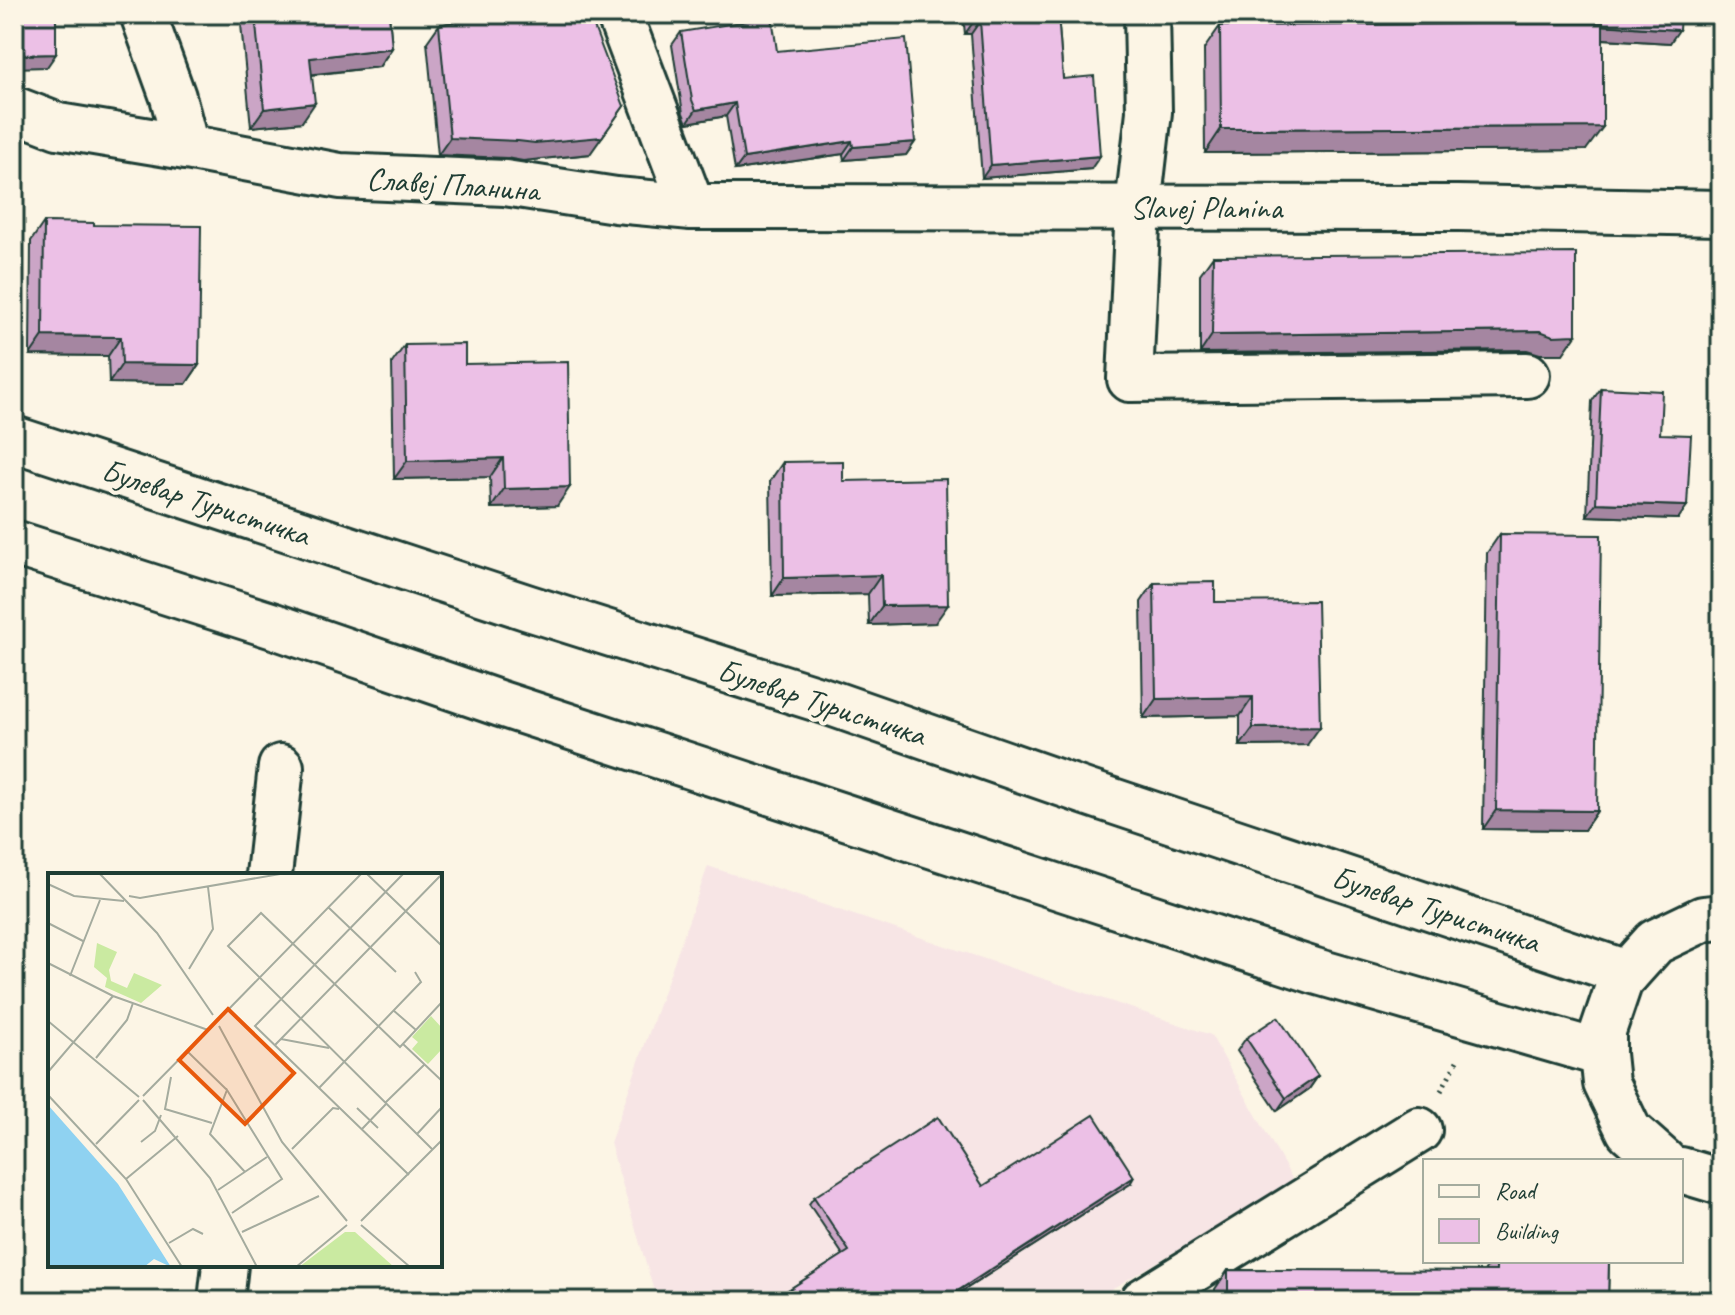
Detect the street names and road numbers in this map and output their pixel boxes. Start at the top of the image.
street label: Славеј Планина [365,158,543,211]
street label: Slavej Planina [1130,187,1284,228]
street label: Булевар Туристичка [97,450,317,556]
street label: Булевар Туристичка [713,650,933,756]
street label: Булевар Туристичка [1327,857,1547,963]

